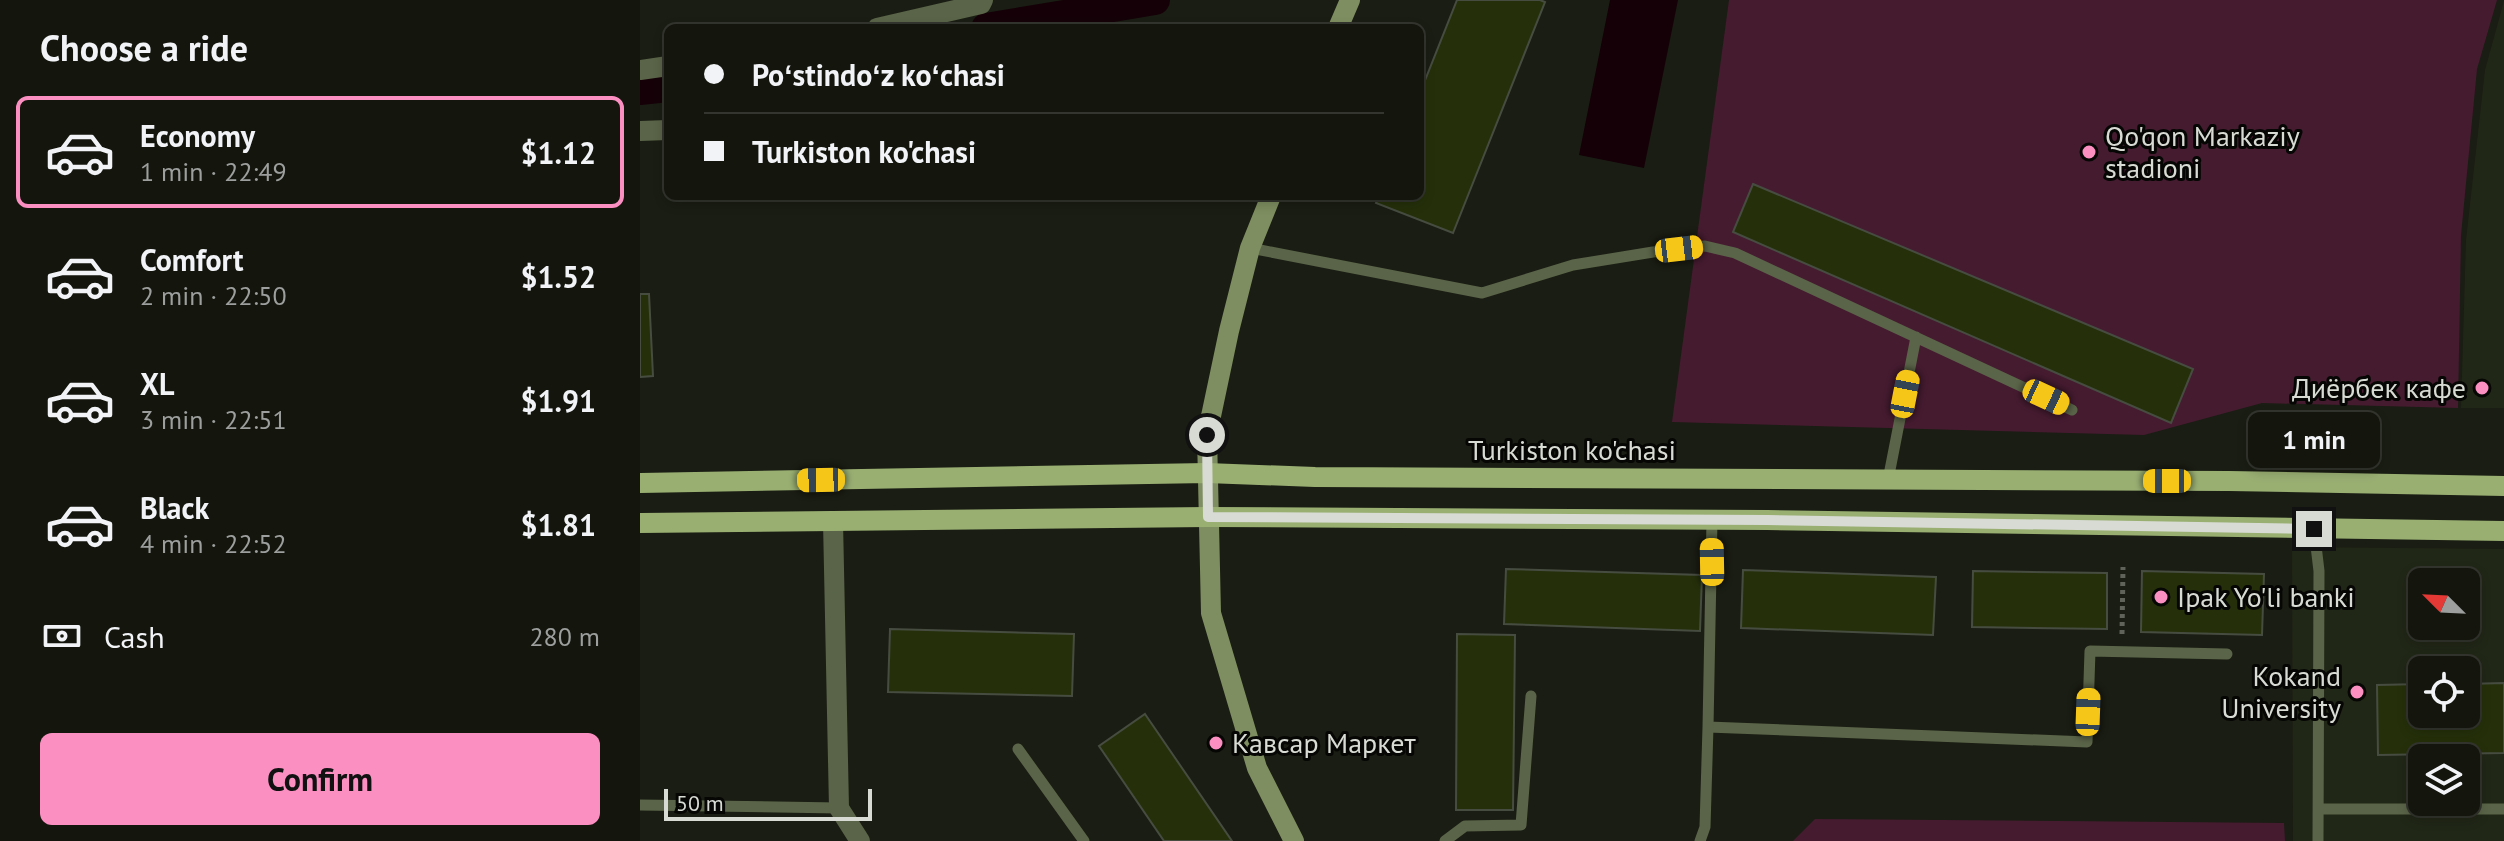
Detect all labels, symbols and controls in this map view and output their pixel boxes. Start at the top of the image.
text: Choose a ride [40,24,248,71]
text: Poʻstindoʻz koʻchasi [752,55,1005,94]
icon: car [44,116,116,188]
text: Economy [140,116,255,155]
place label: Qo'qon Markaziy stadioni [2105,117,2300,186]
text: Turkiston ko'chasi [752,132,976,171]
text: $1.12 [521,133,596,172]
marker: Qo'qon Markaziy stadioni [2080,143,2098,161]
text: 1 min · 22:49 [140,155,287,188]
car [1654,234,1704,264]
icon: car [44,240,116,312]
text: Comfort [140,240,243,279]
text: $1.52 [521,257,596,296]
text: 2 min · 22:50 [140,279,287,312]
icon: car [44,364,116,436]
text: XL [140,364,174,403]
car [1889,368,1921,420]
place label: Диёрбек кафе [2292,369,2466,406]
car [2019,376,2073,418]
marker: Диёрбек кафе [2473,379,2491,397]
text: $1.91 [521,381,596,420]
text: 3 min · 22:51 [140,403,287,436]
callout: 1 min [2248,413,2380,469]
route start [1189,417,1225,453]
text: 1 min [2282,423,2346,456]
street label: Turkiston ko'chasi [1468,431,1676,468]
car [797,468,845,492]
car [2143,469,2191,493]
icon: car [44,488,116,560]
text: Black [140,488,209,527]
text: $1.81 [521,505,596,544]
route end [2296,511,2332,547]
text: 4 min · 22:52 [140,527,287,560]
car [1700,538,1724,586]
north arrow [2408,568,2480,640]
map controls [2408,568,2480,816]
place label: Ipak Yo'li banki [2177,578,2355,615]
marker: Ipak Yo'li banki [2152,588,2170,606]
icon: cash [40,614,84,658]
text: Cash [104,617,165,656]
text: 280 m [529,620,600,653]
button: locate [2408,656,2480,728]
place label: Kokand University [2221,657,2341,726]
marker: Kokand University [2348,683,2366,701]
car [2075,688,2101,736]
place label: Кавсар Маркет [1232,724,1417,761]
button: Confirm [40,733,600,825]
marker: Кавсар Маркет [1207,734,1225,752]
button: layers [2408,744,2480,816]
scale bar [664,785,872,821]
text: 50 m [676,789,724,817]

